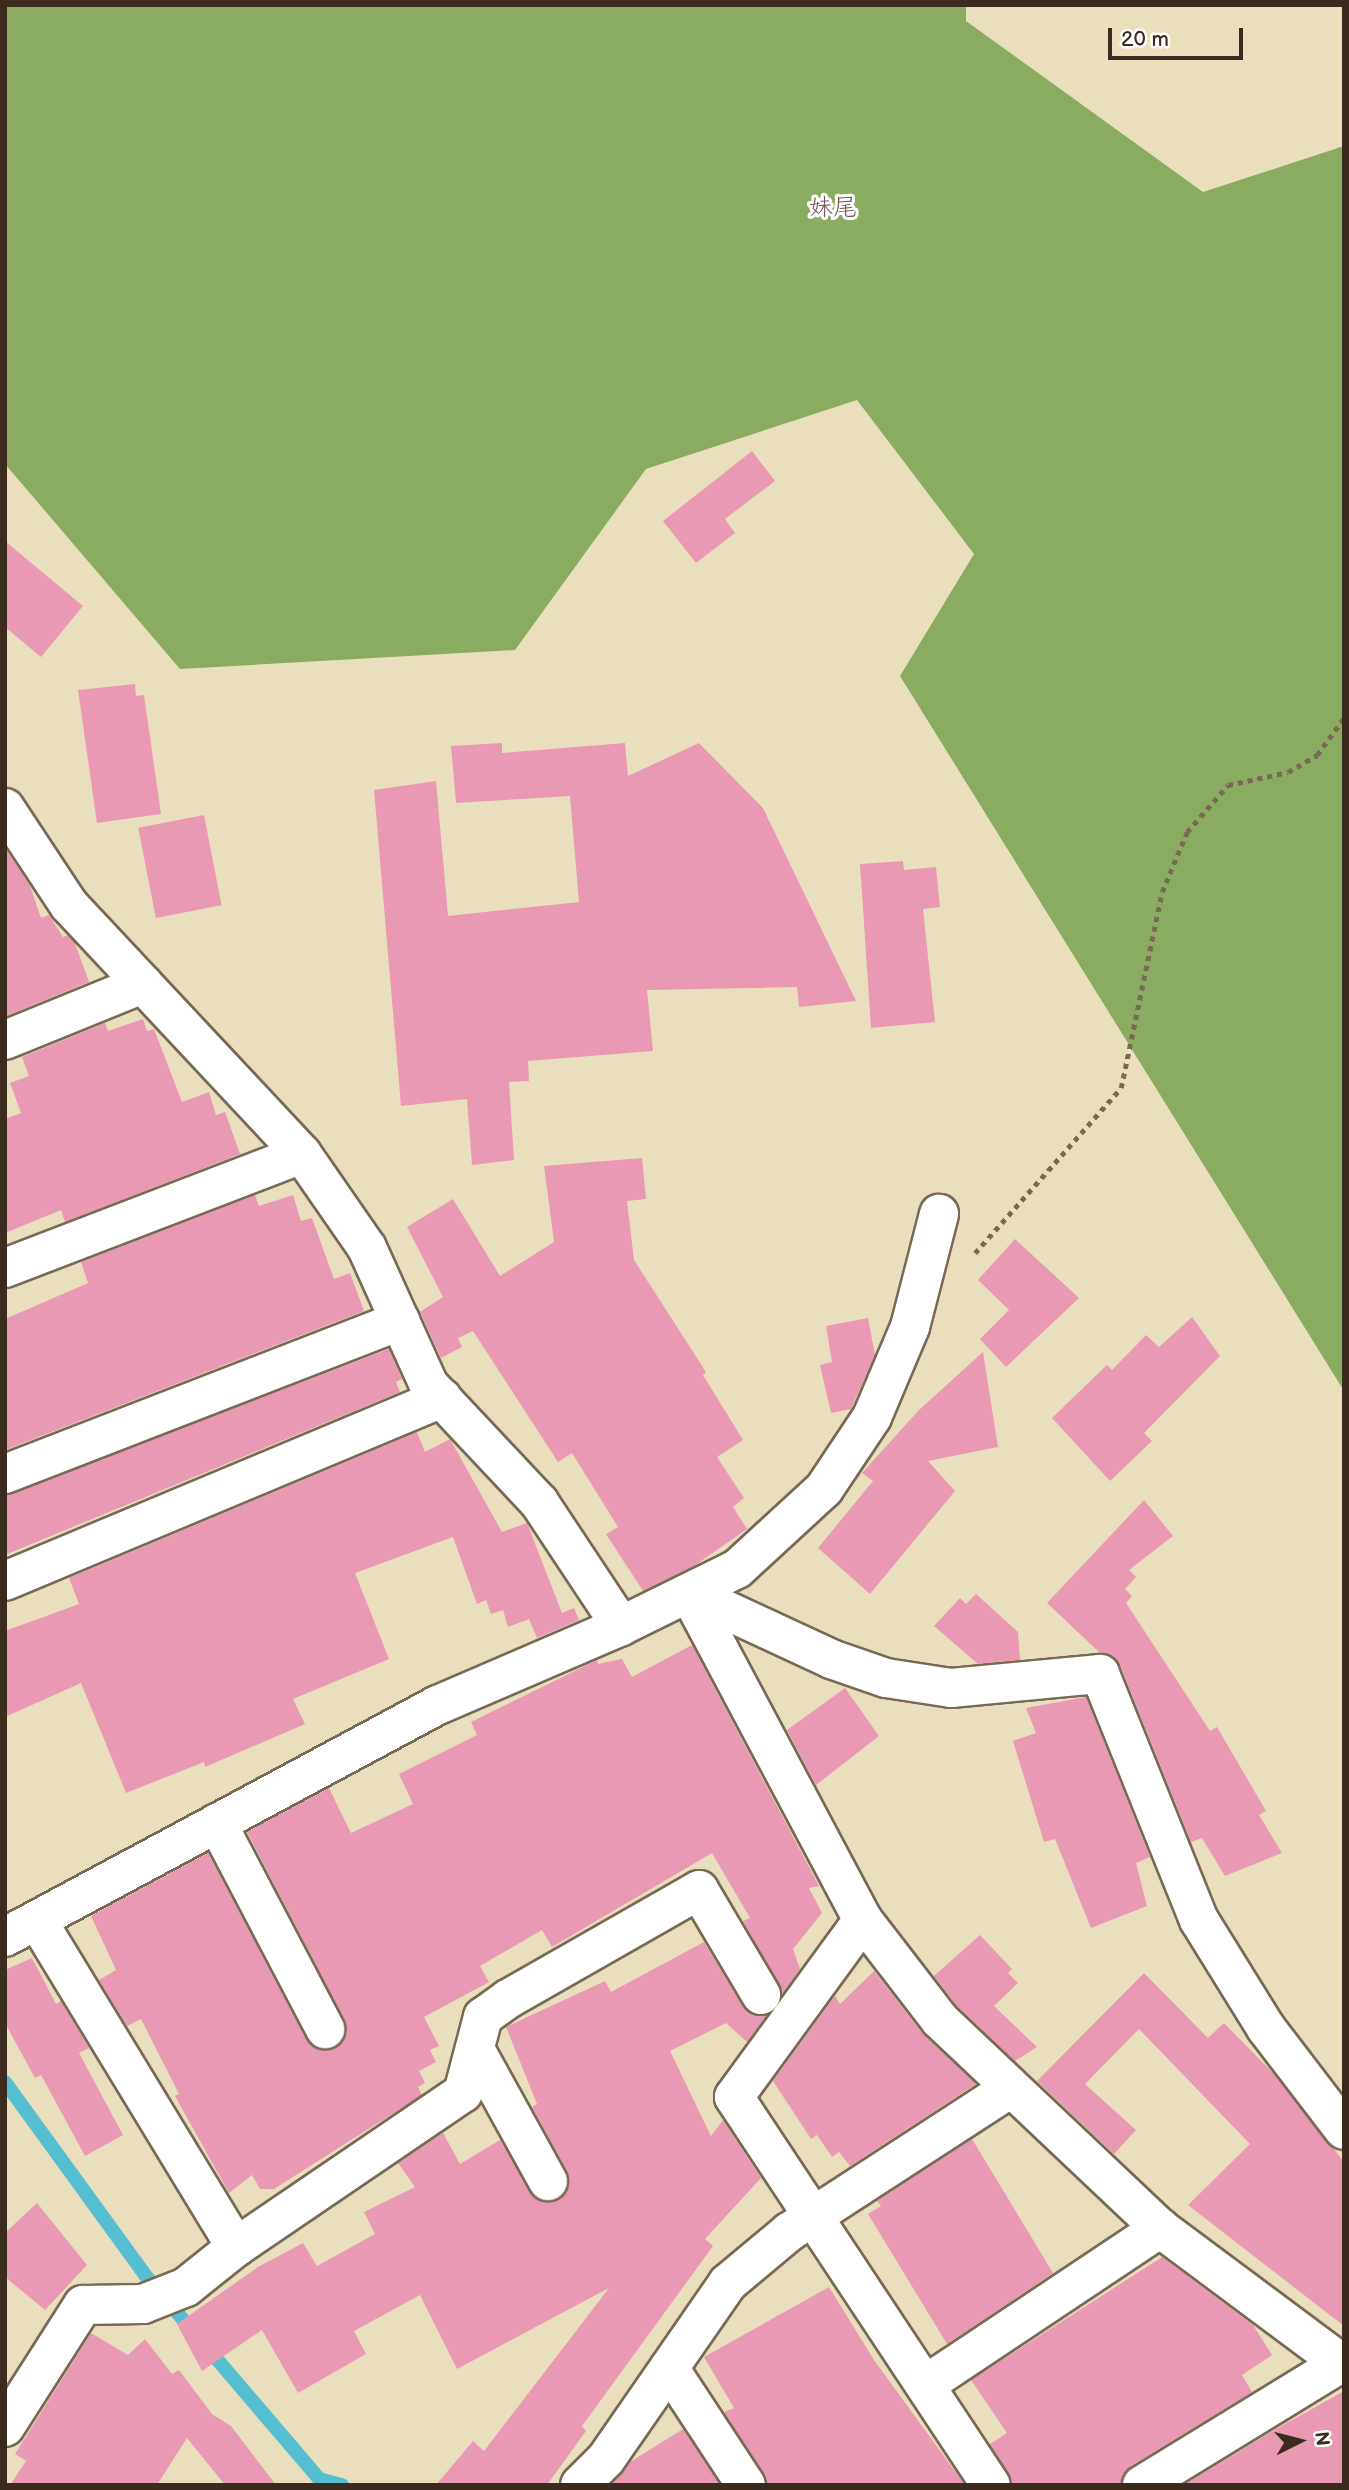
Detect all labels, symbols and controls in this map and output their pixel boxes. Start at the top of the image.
scale bar [1111,14,1246,58]
text: 20 m [1121,27,1169,52]
district label: 妹尾 [809,194,857,222]
north arrow [1265,2406,1335,2476]
text: N [1309,2430,1334,2447]

